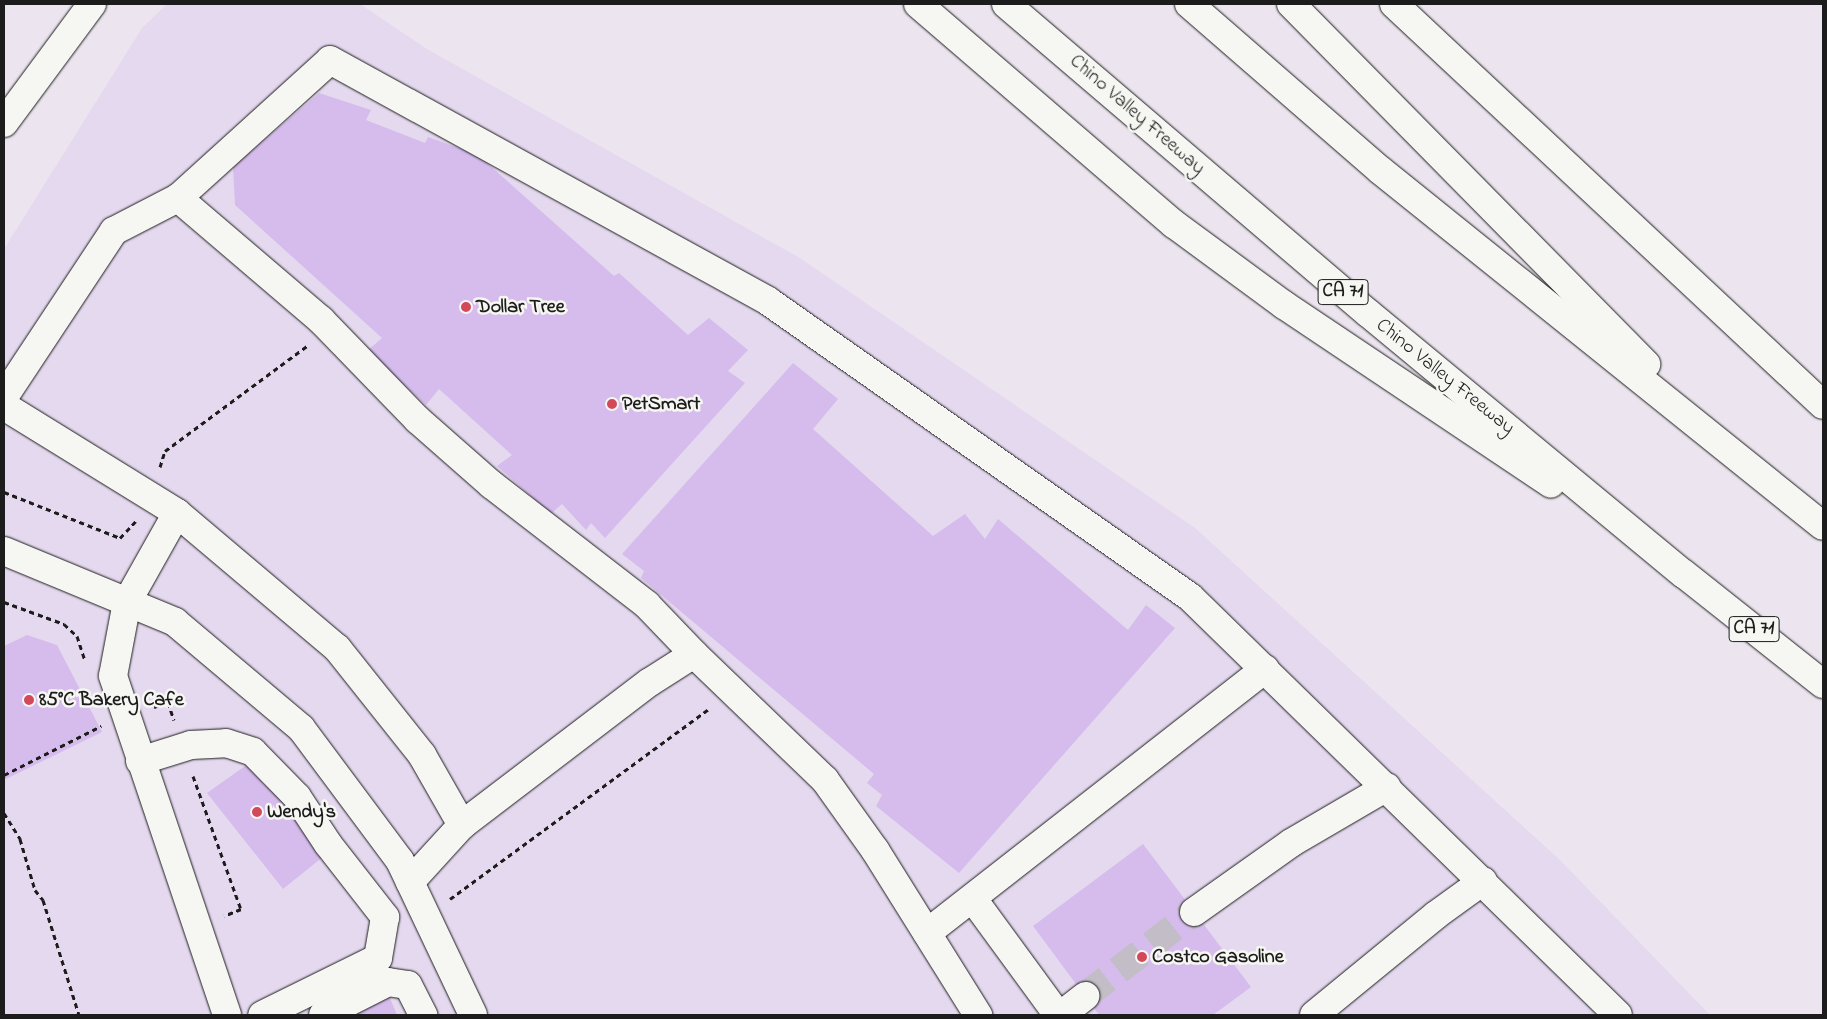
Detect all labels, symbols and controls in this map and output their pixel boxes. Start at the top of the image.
street label: Chino Valley Freeway [1064,50,1210,180]
road number: CA 71 [1317,276,1369,308]
place label: Dollar Tree [476,295,565,319]
marker: Dollar Tree [460,301,472,313]
street label: Chino Valley Freeway [1371,314,1519,440]
place label: PetSmart [622,392,700,416]
marker: PetSmart [606,398,618,410]
road number: CA 71 [1728,612,1780,646]
place label: 85°C Bakery Cafe [39,688,184,712]
marker: 85°C Bakery Cafe [23,694,35,706]
place label: Wendy's [267,800,336,824]
marker: Wendy's [251,806,263,818]
place label: Costco Gasoline [1152,945,1284,969]
marker: Costco Gasoline [1136,951,1148,963]

